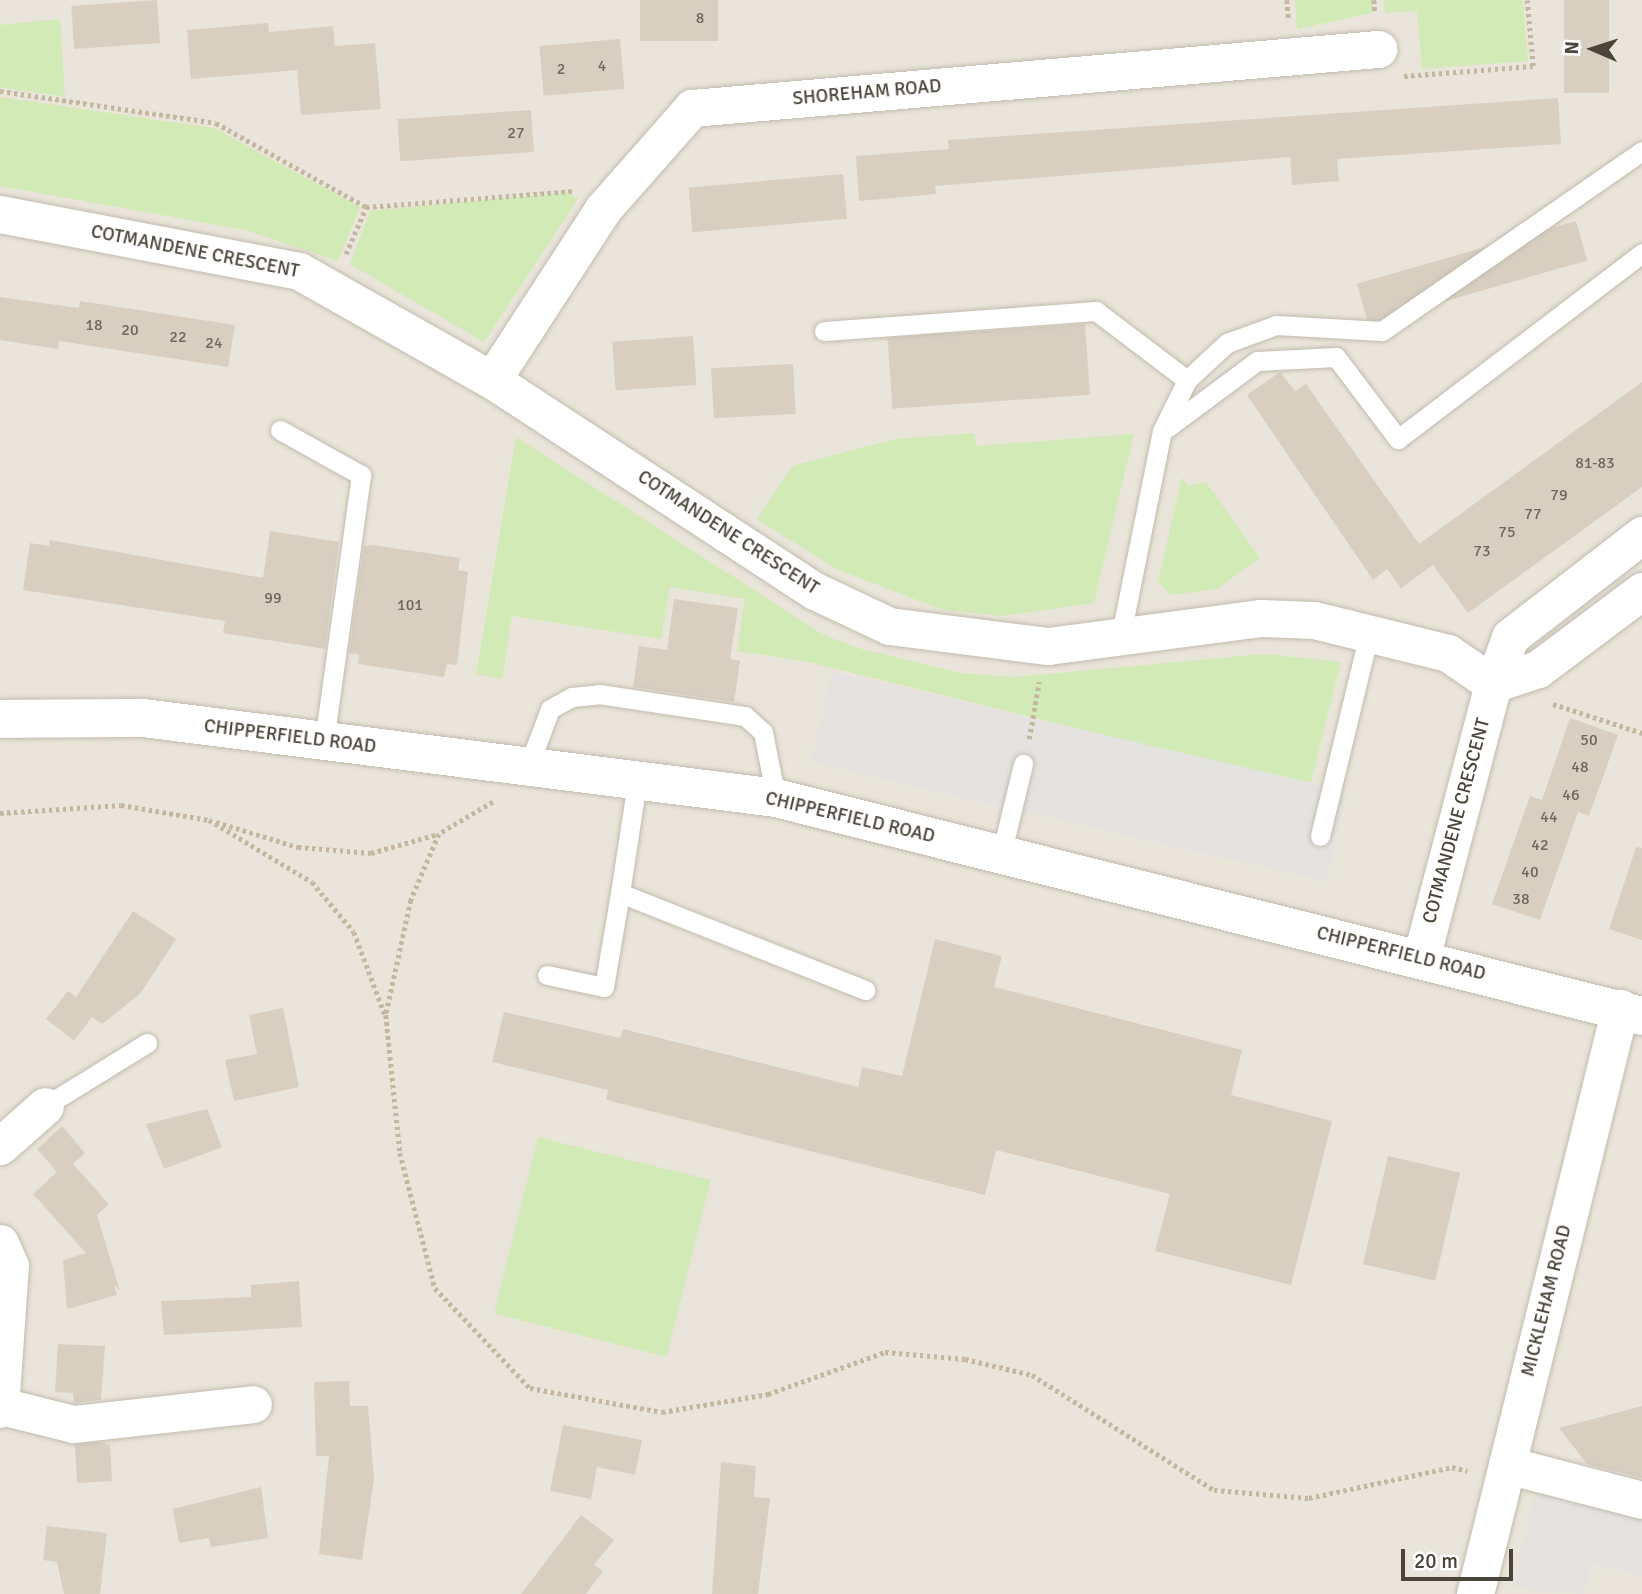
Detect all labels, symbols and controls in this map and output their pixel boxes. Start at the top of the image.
house number: 8 [696,8,704,28]
north arrow [1558,14,1628,84]
text: N [1560,41,1584,55]
house number: 4 [598,56,606,76]
house number: 2 [557,59,565,79]
street label: SHOREHAM ROAD [792,75,942,111]
house number: 27 [507,123,525,143]
street label: COTMANDENE CRESCENT [89,221,301,283]
house number: 18 [85,315,103,335]
house number: 20 [121,320,139,340]
house number: 22 [169,327,187,347]
house number: 24 [205,333,223,353]
house number: 81-83 [1575,453,1615,473]
street label: COTMANDENE CRESCENT [633,466,823,600]
house number: 79 [1550,485,1568,505]
house number: 77 [1524,504,1542,524]
house number: 75 [1498,522,1516,542]
house number: 73 [1473,541,1491,561]
house number: 99 [264,588,282,608]
house number: 101 [397,595,423,615]
street label: CHIPPERFIELD ROAD [203,715,377,759]
street label: COTMANDENE CRESCENT [1419,716,1495,926]
house number: 50 [1580,730,1598,750]
house number: 48 [1571,757,1589,777]
house number: 46 [1562,785,1580,805]
street label: CHIPPERFIELD ROAD [763,787,937,849]
house number: 44 [1540,807,1558,827]
house number: 42 [1531,835,1549,855]
house number: 40 [1521,862,1539,882]
house number: 38 [1512,889,1530,909]
street label: CHIPPERFIELD ROAD [1314,922,1488,986]
street label: MICKLEHAM ROAD [1517,1223,1577,1379]
scale bar [1404,1534,1516,1578]
text: 20 m [1414,1548,1458,1574]

